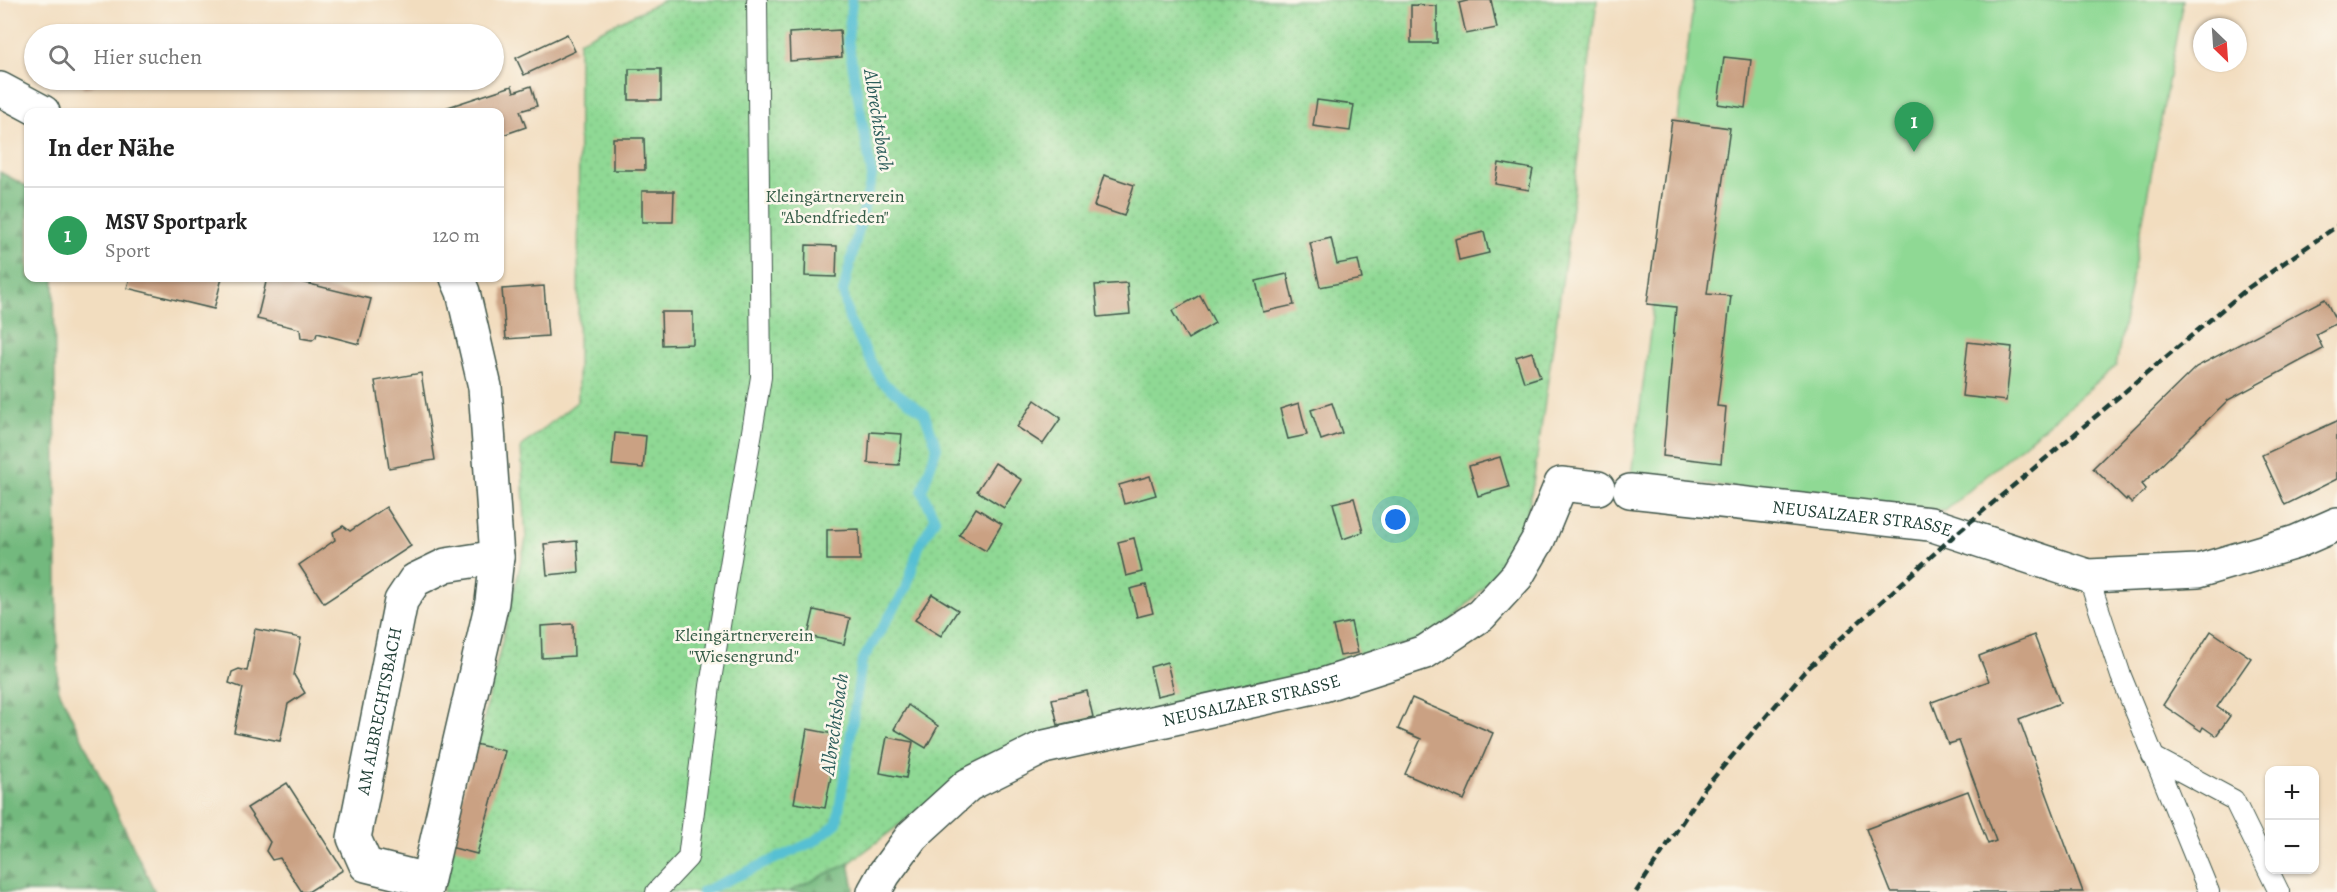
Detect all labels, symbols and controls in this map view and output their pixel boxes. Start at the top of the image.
north arrow [2193,18,2247,72]
search box [24,24,504,90]
icon: search [45,41,78,74]
text: Hier suchen [93,42,202,72]
water label: Albrechtsbach [857,66,900,173]
pin: 1 [1894,102,1934,152]
text: In der Nähe [48,130,175,165]
park label: Kleingärtnerverein "Abendfrieden" [765,184,905,229]
text: MSV Sportpark [105,207,247,237]
text: 1 [64,222,71,249]
text: 120 m [432,222,480,249]
text: Sport [105,237,150,264]
street label: NEUSALZAER STRASSE [1771,495,1956,543]
your location [1381,505,1410,534]
park label: Kleingärtnerverein "Wiesengrund" [674,623,814,668]
street label: AM ALBRECHTSBACH [351,625,408,798]
street label: NEUSALZAER STRASSE [1160,668,1343,732]
water label: Albrechtsbach [814,671,855,778]
map controls [2265,766,2319,874]
button: + [2265,766,2319,820]
button: − [2265,820,2319,874]

